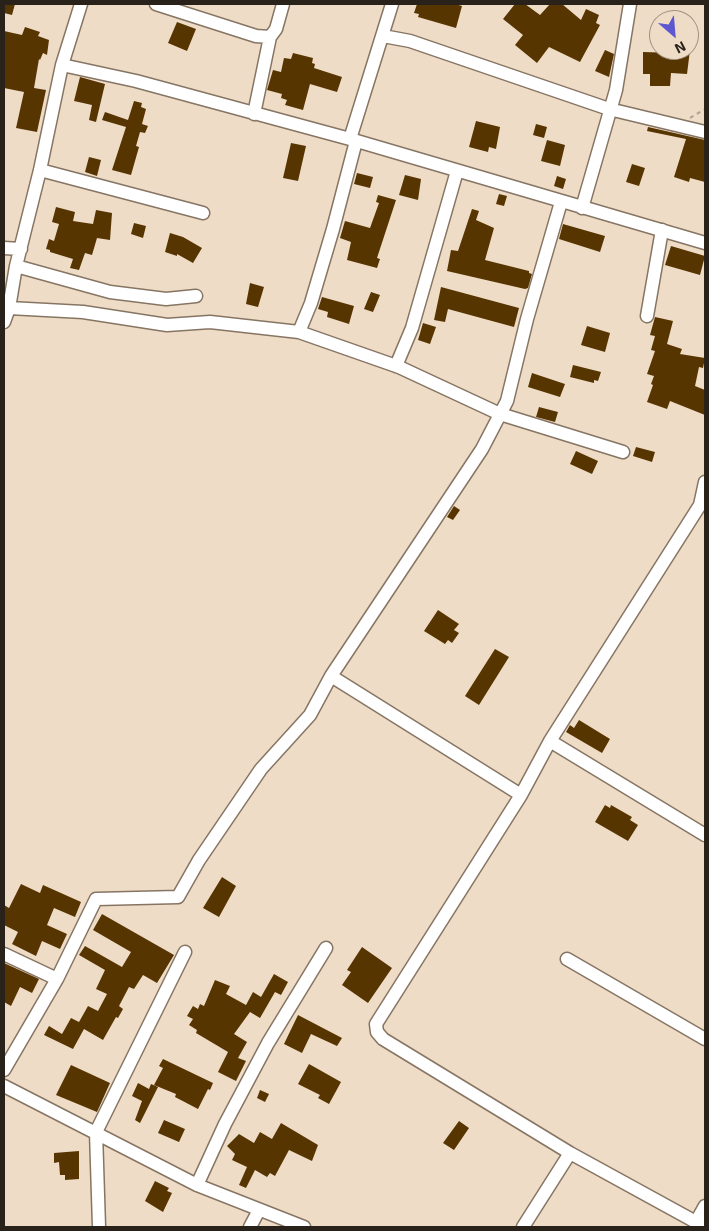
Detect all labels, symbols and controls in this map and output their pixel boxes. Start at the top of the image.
north arrow [649,10,699,60]
text: N [672,38,689,58]

